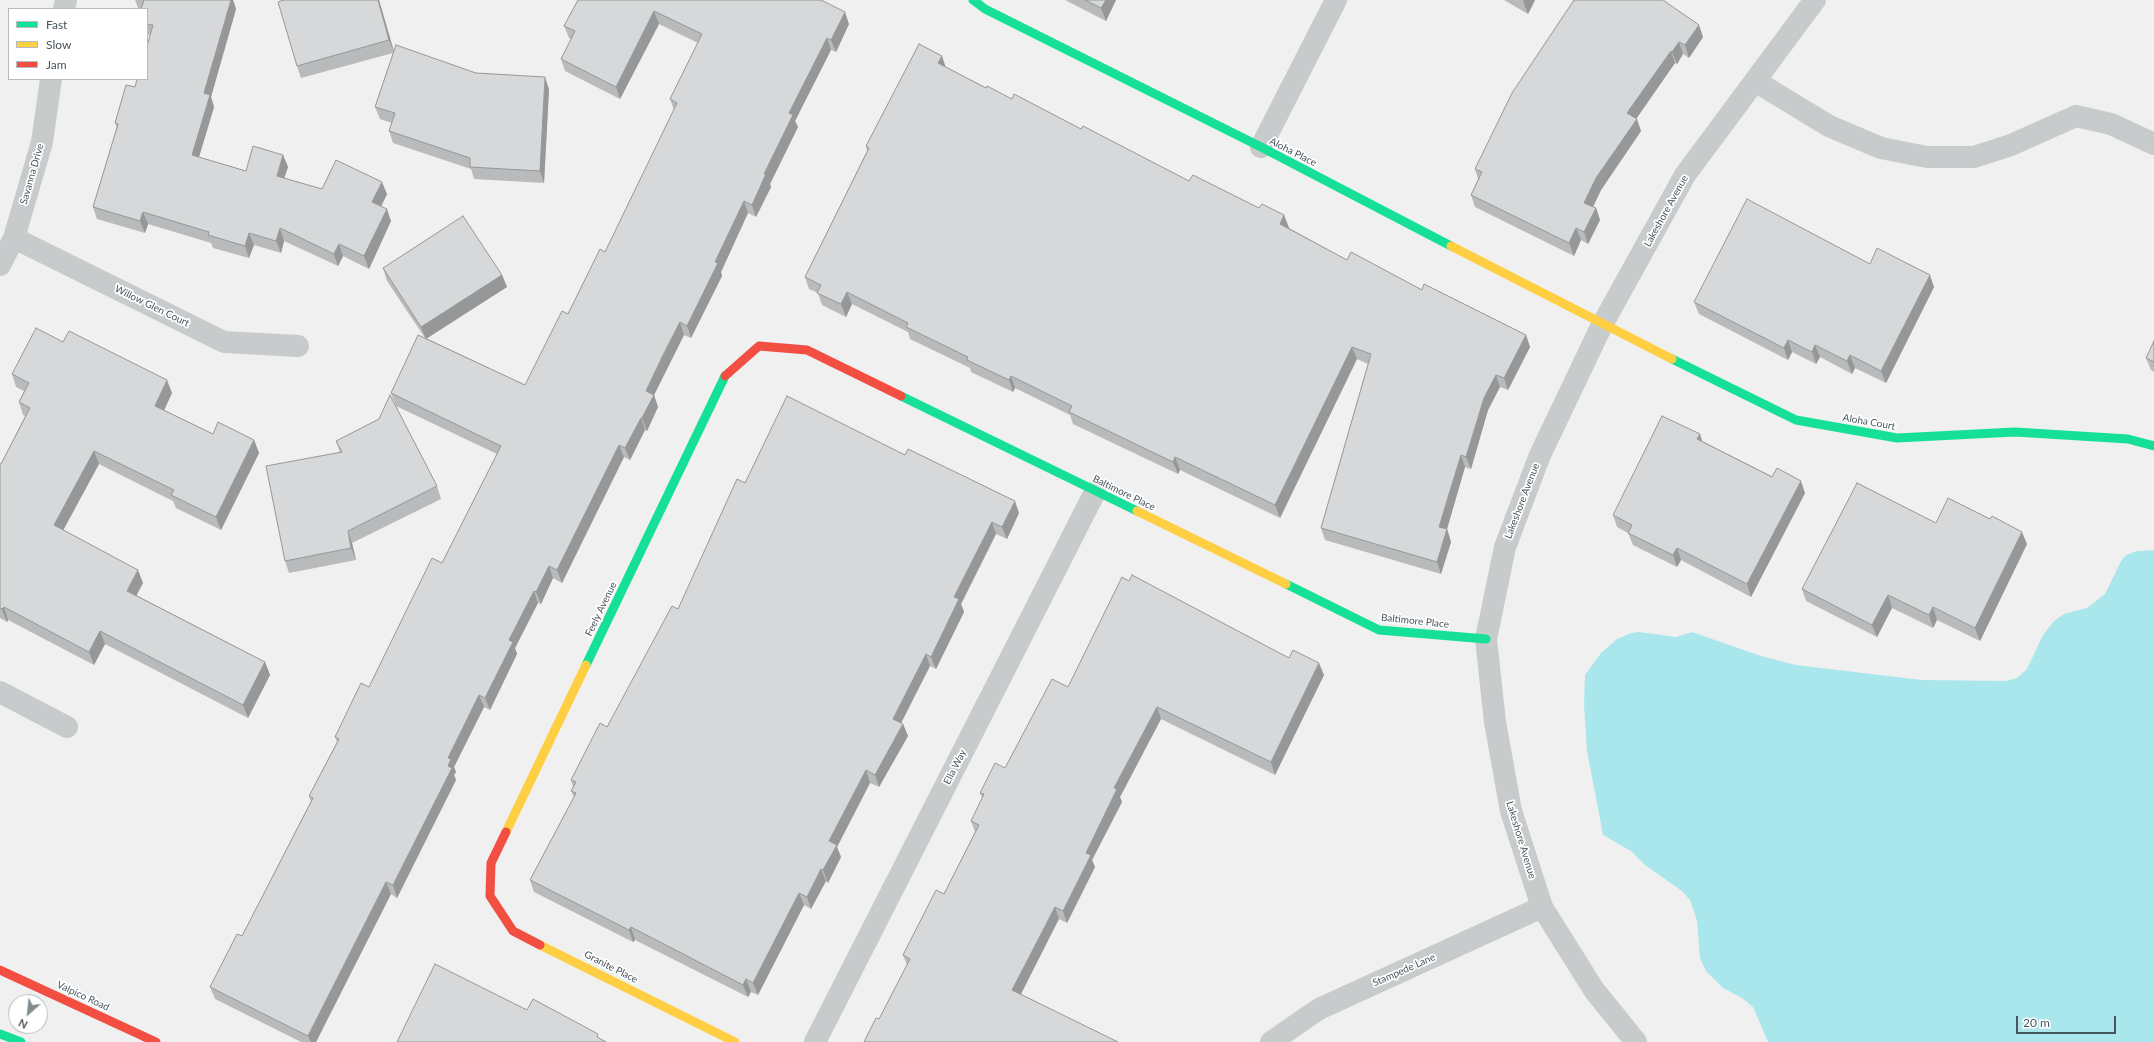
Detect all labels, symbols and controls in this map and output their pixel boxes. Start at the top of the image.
legend [8,8,148,80]
text: Fast [46,17,67,32]
text: Slow [46,37,71,52]
text: Jam [46,57,67,72]
street label: Aloha Place [1267,135,1319,169]
street label: Savanna Drive [18,142,46,206]
street label: Lakeshore Avenue [1641,173,1691,249]
street label: Willow Glen Court [113,283,191,329]
street label: Aloha Court [1842,411,1896,433]
street label: Lakeshore Avenue [1502,461,1542,541]
street label: Baltimore Place [1091,473,1157,513]
street label: Feely Avenue [583,580,619,638]
street label: Baltimore Place [1380,611,1450,631]
street label: Ella Way [941,747,969,787]
street label: Lakeshore Avenue [1504,800,1538,880]
street label: Granite Place [582,948,640,986]
street label: Stampede Lane [1371,951,1437,989]
street label: Valpico Road [55,979,111,1013]
north arrow [8,994,48,1034]
scale bar [2018,1008,2118,1034]
text: 20 m [2023,1015,2050,1030]
text: N [16,1017,30,1032]

